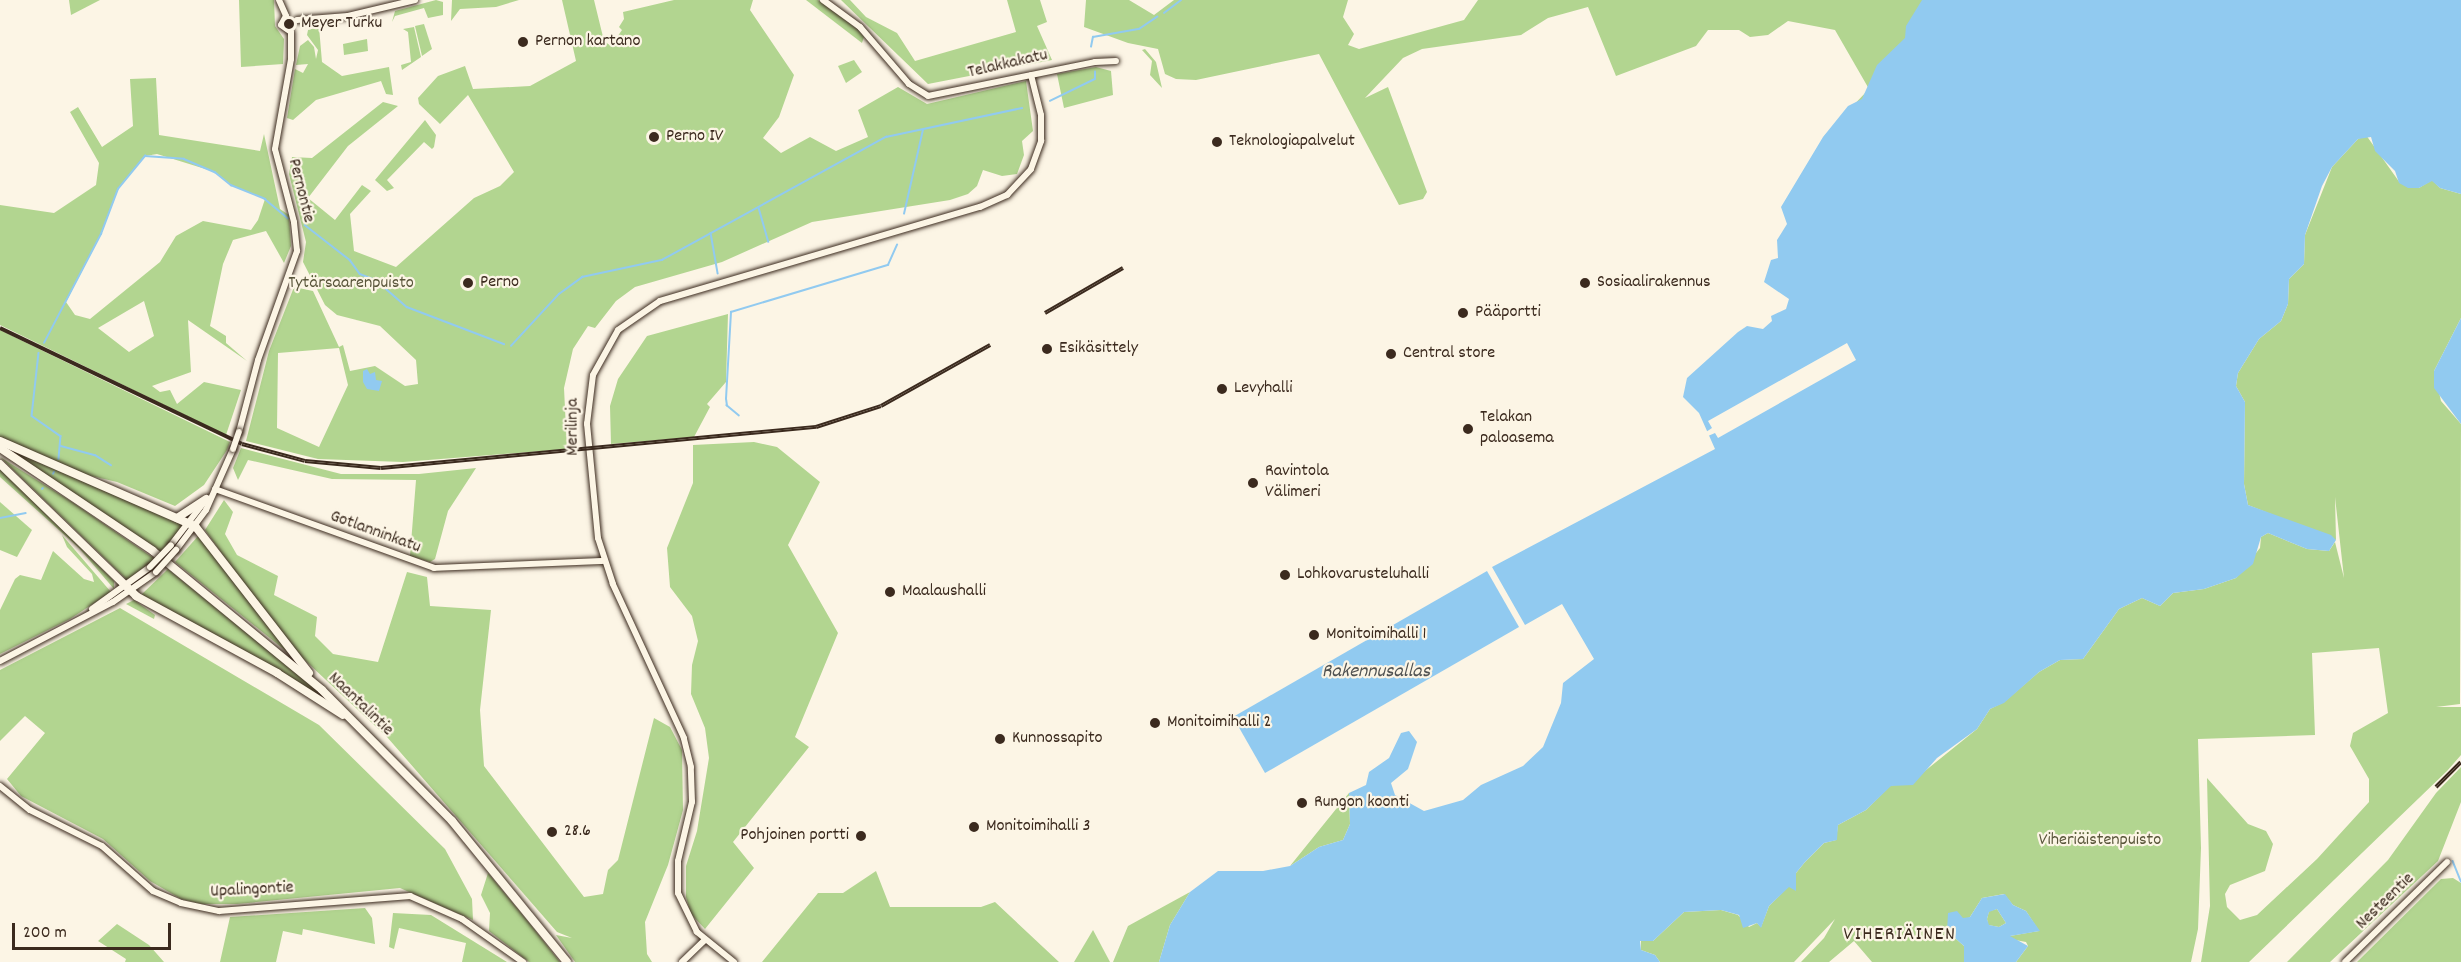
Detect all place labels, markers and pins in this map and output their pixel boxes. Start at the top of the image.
place label: Meyer Turku [301,13,382,35]
marker: Meyer Turku [282,17,296,31]
place label: Pernon kartano [535,31,640,53]
marker: Pernon kartano [516,35,530,49]
place label: Perno IV [666,126,723,148]
marker: Perno IV [647,130,661,144]
place label: Teknologiapalvelut [1229,131,1355,153]
marker: Teknologiapalvelut [1210,135,1224,149]
place label: Perno [480,272,519,294]
place label: Sosiaalirakennus [1597,272,1711,294]
marker: Perno [461,276,475,290]
marker: Sosiaalirakennus [1578,276,1592,290]
place label: Pääportti [1475,302,1541,324]
marker: Pääportti [1456,306,1470,320]
place label: Esikäsittely [1059,338,1138,360]
marker: Esikäsittely [1040,342,1054,356]
place label: Central store [1403,343,1495,365]
marker: Central store [1384,347,1398,361]
place label: Levyhalli [1234,378,1293,400]
marker: Levyhalli [1215,382,1229,396]
place label: Telakan paloasema [1480,408,1554,450]
marker: Telakan paloasema [1461,422,1475,436]
place label: Ravintola Välimeri [1265,462,1329,504]
marker: Ravintola Välimeri [1246,476,1260,490]
place label: Lohkovarusteluhalli [1297,564,1429,586]
marker: Lohkovarusteluhalli [1278,568,1292,582]
place label: Maalaushalli [902,581,986,603]
marker: Maalaushalli [883,585,897,599]
place label: Monitoimihalli 1 [1326,624,1426,646]
marker: Monitoimihalli 1 [1307,628,1321,642]
place label: Monitoimihalli 2 [1167,712,1271,734]
marker: Monitoimihalli 2 [1148,716,1162,730]
place label: Kunnossapito [1012,728,1103,750]
marker: Kunnossapito [993,732,1007,746]
place label: Rungon koonti [1314,792,1409,814]
marker: Rungon koonti [1295,796,1309,810]
place label: Monitoimihalli 3 [986,816,1090,838]
marker: Monitoimihalli 3 [967,820,981,834]
place label: 28.6 [564,821,591,843]
marker: 28.6 [545,825,559,839]
place label: Pohjoinen portti [740,825,849,847]
marker: Pohjoinen portti [854,829,868,843]

